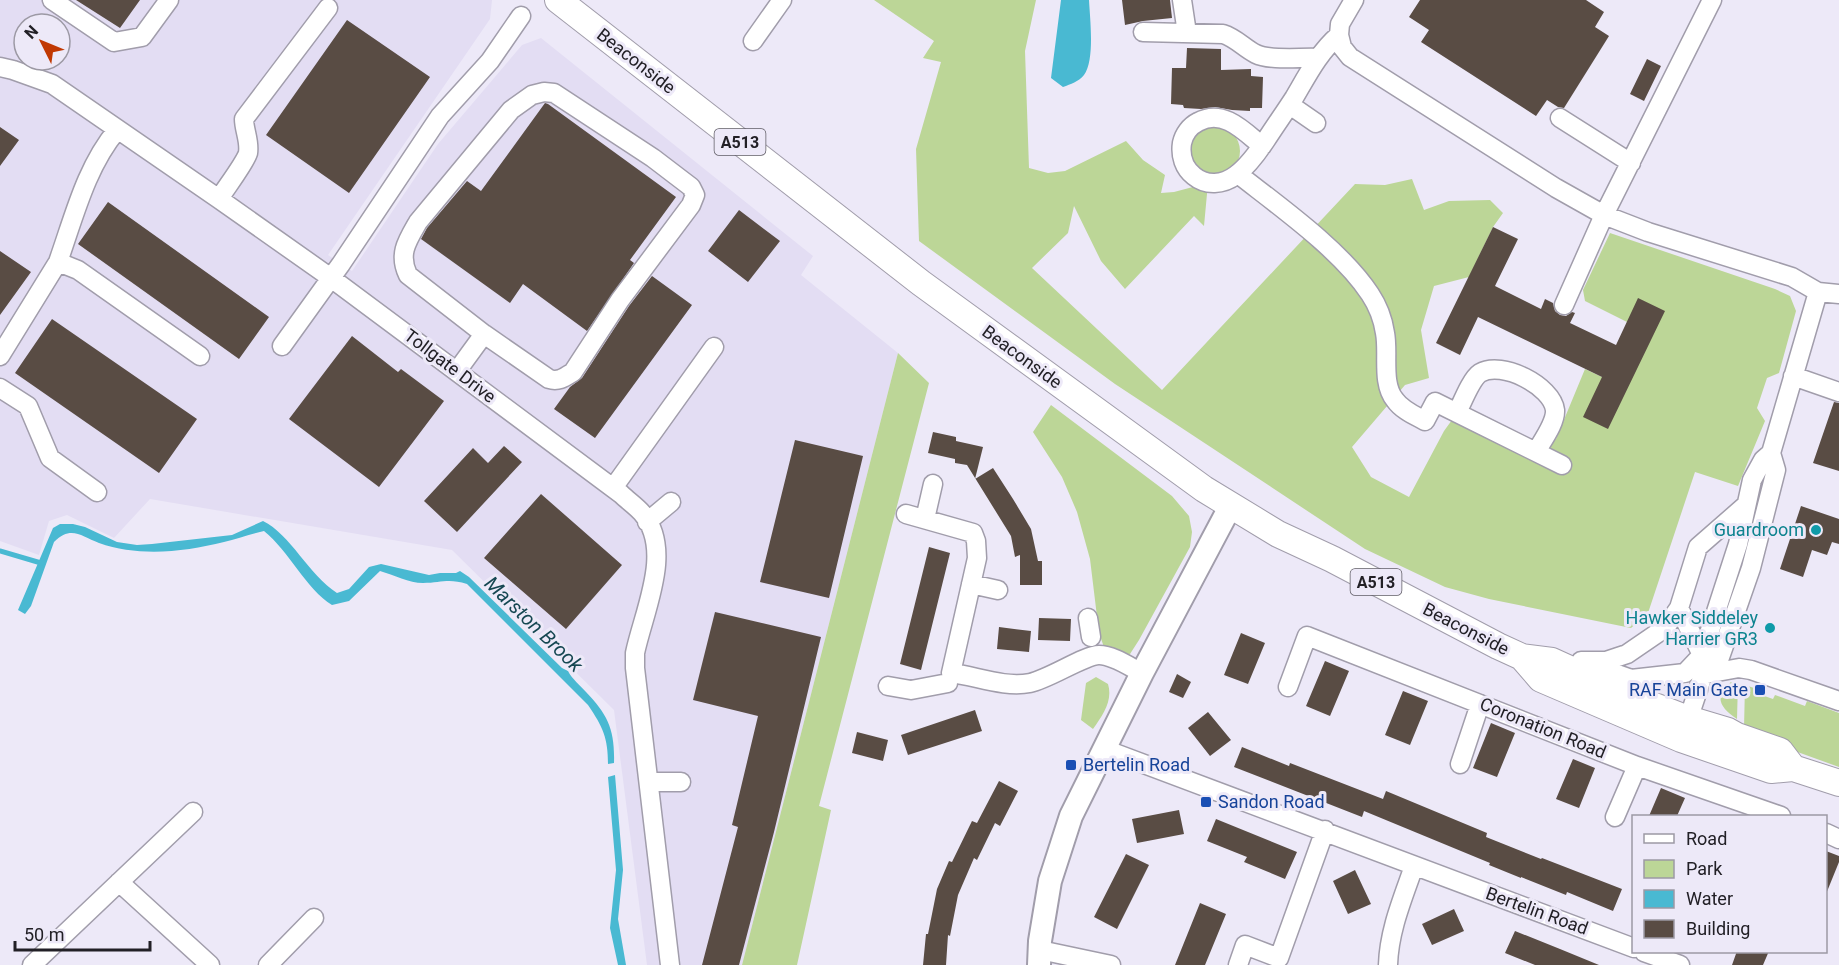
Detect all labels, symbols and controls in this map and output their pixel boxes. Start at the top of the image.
north arrow [12,12,72,72]
text: N [21,22,42,43]
street label: Beaconside [593,24,680,98]
road number: A513 [714,129,766,155]
street label: Beaconside [978,321,1066,393]
street label: Tollgate Drive [400,324,500,407]
place label: Guardroom [1714,519,1804,540]
marker: Guardroom [1809,523,1823,537]
road number: A513 [1350,569,1402,595]
water label: Marston Brook [480,571,589,678]
street label: Beaconside [1420,598,1513,659]
place label: Hawker Siddeley Harrier GR3 [1626,607,1758,649]
marker: Hawker Siddeley Harrier GR3 [1763,621,1777,635]
place label: RAF Main Gate [1629,679,1748,700]
marker: RAF Main Gate [1753,683,1767,697]
street label: Coronation Road [1477,693,1609,762]
place label: Bertelin Road [1083,754,1190,775]
marker: Bertelin Road [1064,758,1078,772]
place label: Sandon Road [1218,791,1325,812]
marker: Sandon Road [1199,795,1213,809]
legend [1632,815,1827,953]
text: Road [1686,828,1727,849]
text: Park [1686,858,1723,879]
street label: Bertelin Road [1483,882,1591,939]
text: Water [1686,888,1733,909]
scale bar [15,914,150,952]
text: Building [1686,918,1750,939]
text: 50 m [24,924,64,945]

